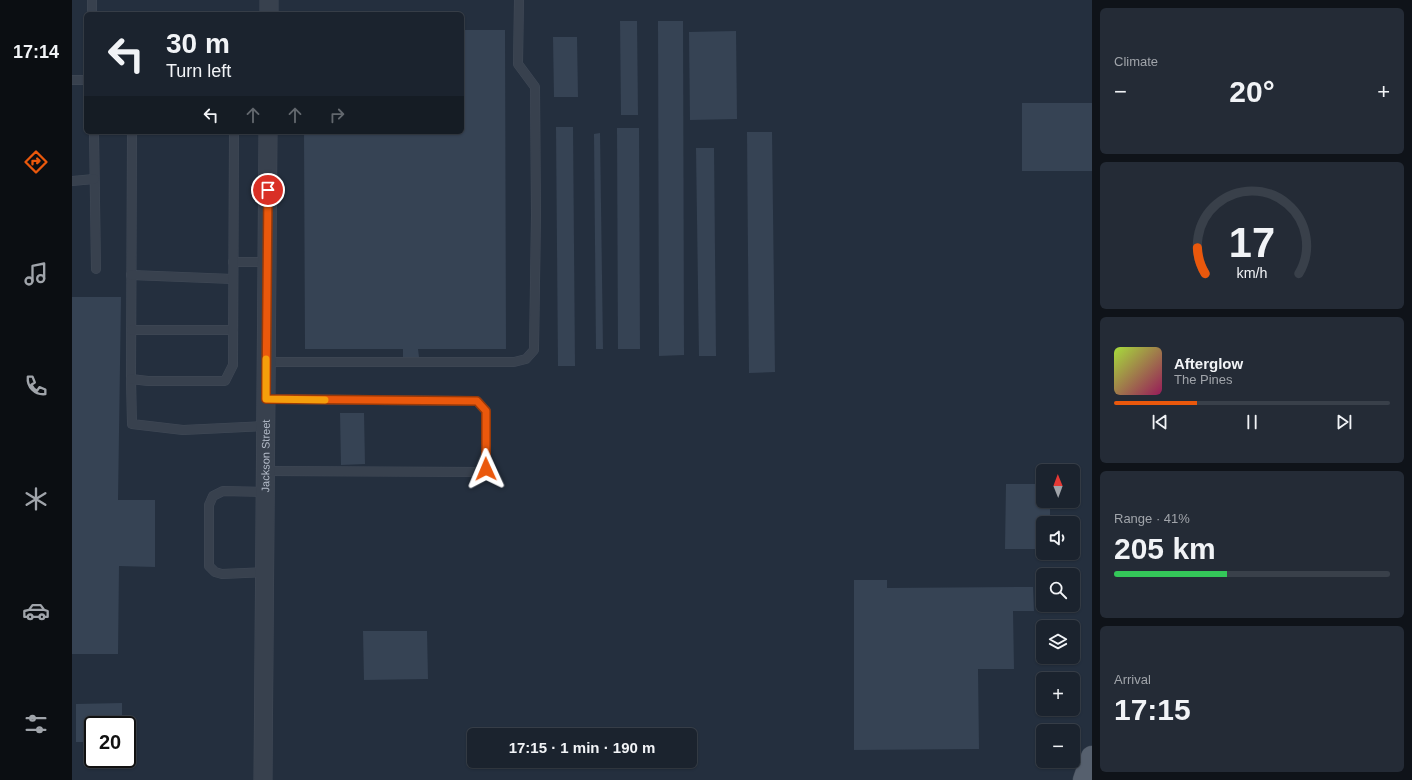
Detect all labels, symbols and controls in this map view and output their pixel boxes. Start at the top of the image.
icon: left [100,28,152,80]
text: 30 m [166,28,230,59]
text: 17:14 [13,42,59,62]
text: Climate [1114,54,1158,69]
text: Turn left [166,61,231,81]
text: 20° [1229,75,1275,108]
text: − [1114,79,1127,104]
text: + [1377,79,1390,104]
icon: left [200,104,222,126]
icon: ahead [242,104,264,126]
icon: ahead [284,104,306,126]
icon: right [326,104,348,126]
icon: directions [22,148,50,176]
pin [251,173,285,207]
icon: arrive [257,179,279,201]
text: 17 [1229,218,1275,265]
icon: music [22,260,50,288]
text: km/h [1237,264,1268,280]
text: Afterglow [1174,355,1243,372]
icon: phone [22,372,50,400]
text: The Pines [1174,372,1233,387]
icon: previous [1149,411,1171,433]
icon: pause [1241,411,1263,433]
icon: next [1333,411,1355,433]
street label: Jackson Street [259,420,272,492]
position arrow [465,448,507,490]
north arrow [1036,464,1080,508]
map controls [1036,464,1080,768]
icon: climate [22,485,50,513]
text: Range · 41% [1114,511,1190,526]
button: sound [1036,516,1080,560]
text: 205 km [1114,532,1216,565]
button: search [1036,568,1080,612]
icon: car [22,597,50,625]
button: layers [1036,620,1080,664]
button: + [1036,672,1080,716]
text: Arrival [1114,672,1151,687]
text: 17:15 [1114,693,1191,726]
icon: filters [22,710,50,738]
speed limit sign: 20 [84,716,136,768]
button: − [1036,724,1080,768]
text: 17:15 · 1 min · 190 m [509,739,655,756]

